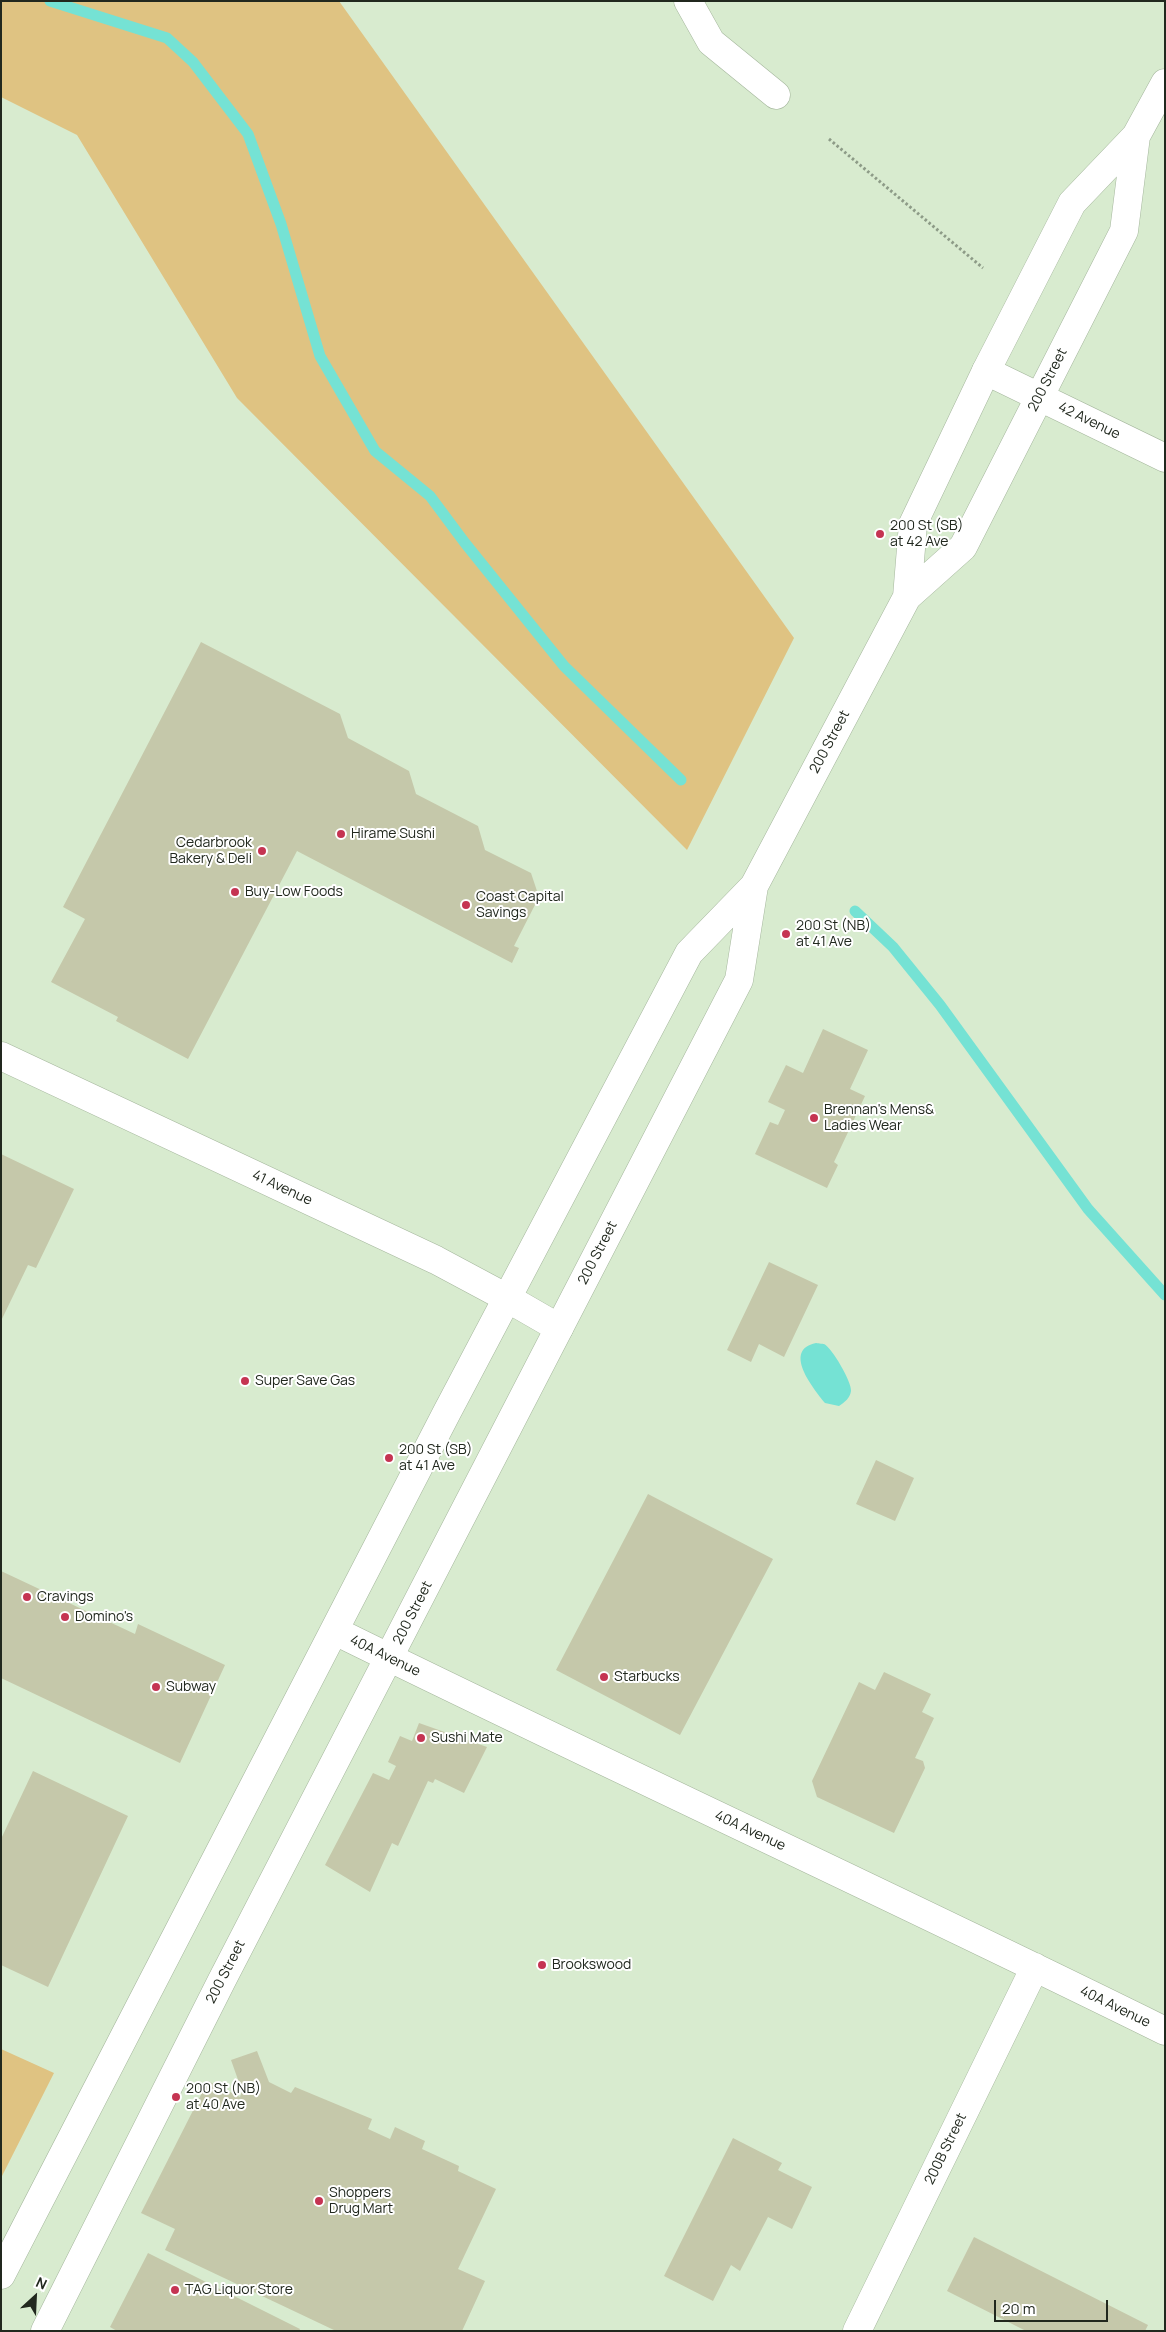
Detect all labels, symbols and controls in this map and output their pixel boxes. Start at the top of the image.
street label: 200 Street [1025,345,1071,415]
street label: 42 Avenue [1055,399,1123,443]
place label: 200 St (SB) at 42 Ave [890,518,963,550]
marker: 200 St (SB) at 42 Ave [874,528,886,540]
street label: 200 Street [806,708,854,776]
place label: Hirame Sushi [351,826,435,842]
marker: Hirame Sushi [335,828,347,840]
place label: Cedarbrook Bakery & Deli [169,835,252,868]
marker: Cedarbrook Bakery & Deli [256,845,268,857]
place label: Buy-Low Foods [245,884,343,900]
marker: Buy-Low Foods [229,886,241,898]
place label: Coast Capital Savings [476,889,564,922]
marker: Coast Capital Savings [460,899,472,911]
place label: 200 St (NB) at 41 Ave [796,918,871,950]
marker: 200 St (NB) at 41 Ave [780,928,792,940]
place label: Brennan's Mens& Ladies Wear [824,1102,934,1134]
marker: Brennan's Mens& Ladies Wear [808,1112,820,1124]
street label: 41 Avenue [249,1167,315,1209]
street label: 200 Street [575,1218,621,1288]
place label: Super Save Gas [255,1373,355,1389]
marker: Super Save Gas [239,1375,251,1387]
place label: 200 St (SB) at 41 Ave [399,1442,472,1474]
marker: 200 St (SB) at 41 Ave [383,1452,395,1464]
street label: 200 Street [390,1578,436,1648]
place label: Cravings [37,1589,94,1605]
marker: Cravings [21,1591,33,1603]
place label: Domino's [75,1609,133,1625]
marker: Domino's [59,1611,71,1623]
street label: 40A Avenue [347,1632,423,1680]
place label: Starbucks [614,1669,680,1685]
marker: Starbucks [598,1671,610,1683]
place label: Subway [166,1679,216,1695]
marker: Subway [150,1681,162,1693]
place label: Sushi Mate [431,1730,503,1746]
marker: Sushi Mate [415,1732,427,1744]
street label: 40A Avenue [712,1807,788,1855]
street label: 200 Street [203,1937,249,2007]
place label: Brookswood [552,1957,631,1973]
marker: Brookswood [536,1959,548,1971]
street label: 40A Avenue [1077,1983,1153,2031]
place label: 200 St (NB) at 40 Ave [186,2081,261,2114]
marker: 200 St (NB) at 40 Ave [170,2091,182,2103]
street label: 200B Street [921,2110,971,2188]
place label: Shoppers Drug Mart [329,2185,393,2218]
marker: Shoppers Drug Mart [313,2195,325,2207]
north arrow [10,2272,60,2322]
text: N [33,2272,50,2294]
place label: TAG Liquor Store [185,2282,293,2298]
marker: TAG Liquor Store [169,2284,181,2296]
scale bar [996,2290,1110,2322]
text: 20 m [1002,2298,1035,2319]

